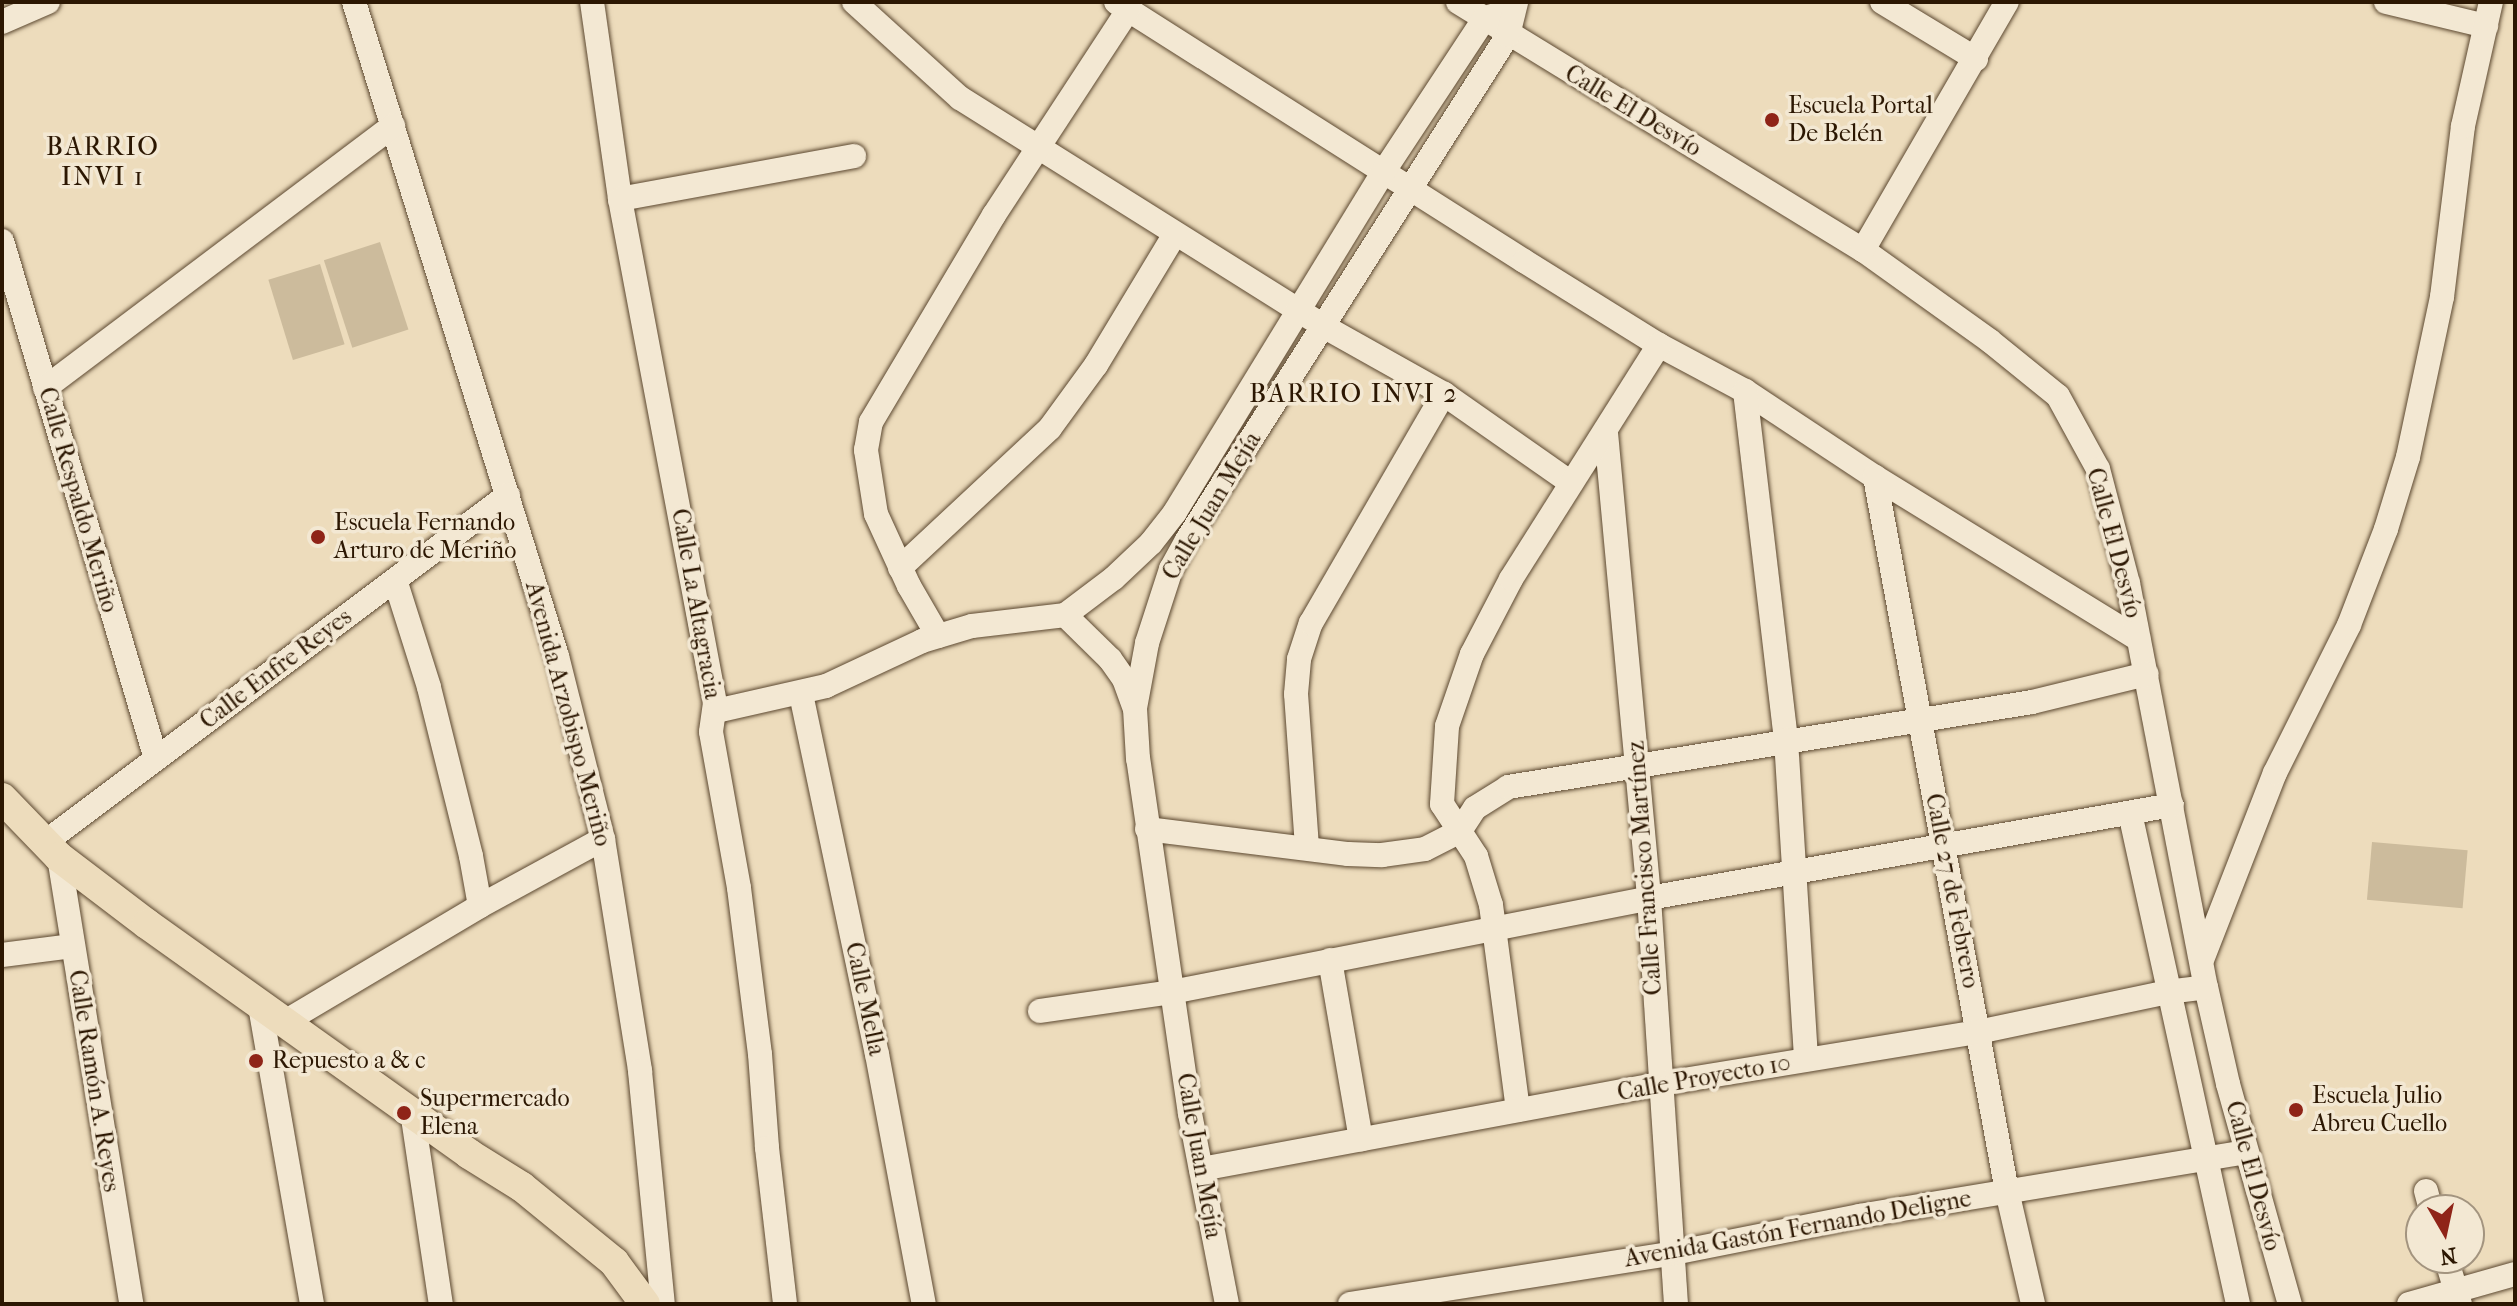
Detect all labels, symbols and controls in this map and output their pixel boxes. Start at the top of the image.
street label: Calle El Desvío [1560,59,1706,163]
place label: Escuela Portal De Belén [1788,92,1933,148]
marker: Escuela Portal De Belén [1763,111,1781,129]
district label: BARRIO INVI 1 [46,131,160,192]
district label: BARRIO INVI 2 [1249,378,1459,410]
street label: Calle Respaldo Meriño [32,384,124,616]
street label: Calle Juan Mejía [1156,427,1268,585]
street label: Calle El Desvío [2080,465,2148,621]
street label: Calle La Altagracia [665,507,727,701]
place label: Escuela Fernando Arturo de Meriño [334,509,516,565]
marker: Escuela Fernando Arturo de Meriño [309,528,327,546]
street label: Avenida Arzobispo Meriño [519,579,617,849]
street label: Calle Enfre Reyes [194,603,358,735]
street label: Calle Francisco Martínez [1622,740,1668,996]
street label: Calle 27 de Febrero [1919,791,1985,991]
street label: Calle Mella [839,940,891,1058]
street label: Calle Ramón A. Reyes [62,968,126,1194]
place label: Repuesto a & c [272,1047,426,1075]
street label: Calle Proyecto 10 [1615,1049,1793,1107]
marker: Repuesto a & c [247,1052,265,1070]
street label: Calle Juan Mejía [1170,1071,1228,1241]
place label: Escuela Julio Abreu Cuello [2312,1082,2447,1138]
place label: Supermercado Elena [420,1085,570,1141]
street label: Calle El Desvío [2219,1098,2287,1254]
marker: Escuela Julio Abreu Cuello [2287,1101,2305,1119]
marker: Supermercado Elena [395,1104,413,1122]
street label: Avenida Gastón Fernando Deligne [1622,1184,1974,1274]
north arrow [2405,1194,2485,1274]
text: N [2438,1242,2459,1270]

